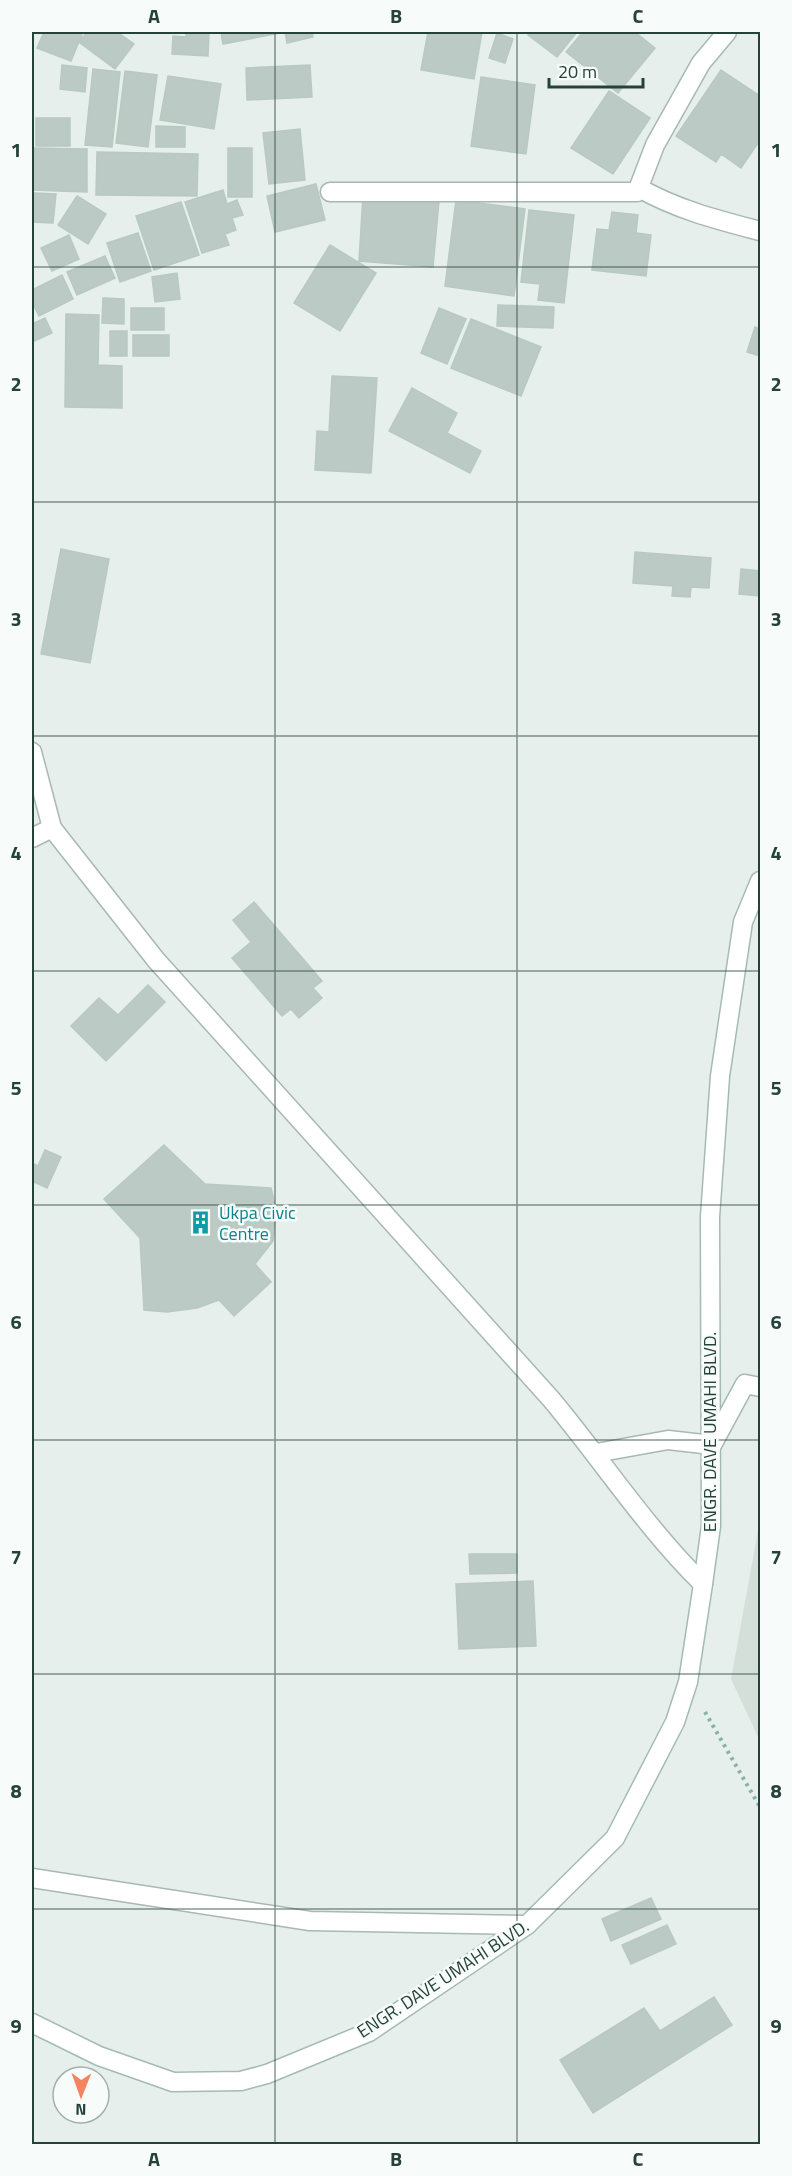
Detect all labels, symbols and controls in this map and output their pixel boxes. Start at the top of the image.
text: A [148,0,160,31]
text: B [390,0,402,31]
text: C [633,0,644,31]
scale bar [549,51,644,89]
text: 20 m [558,58,597,85]
text: 1 [10,134,22,165]
text: 1 [770,134,782,165]
text: 2 [10,368,22,399]
text: 2 [770,368,782,399]
text: 3 [10,603,22,634]
text: 3 [770,603,782,634]
text: 4 [10,837,22,868]
text: 4 [770,837,782,868]
text: 5 [10,1072,22,1103]
text: 5 [770,1072,782,1103]
place label: Ukpa Civic Centre [219,1199,296,1247]
building icon: Ukpa Civic Centre [188,1210,214,1236]
text: 6 [10,1306,22,1337]
text: 6 [770,1306,782,1337]
street label: ENGR. DAVE UMAHI BLVD. [696,1332,723,1532]
text: 7 [10,1541,22,1572]
text: 7 [770,1541,782,1572]
text: 8 [10,1775,22,1806]
text: 8 [770,1775,782,1806]
street label: ENGR. DAVE UMAHI BLVD. [351,1913,534,2044]
text: 9 [10,2010,22,2041]
text: 9 [770,2010,782,2041]
north arrow [51,2065,111,2125]
text: N [75,2098,86,2122]
text: A [148,2143,160,2174]
text: B [390,2143,402,2174]
text: C [633,2143,644,2174]

